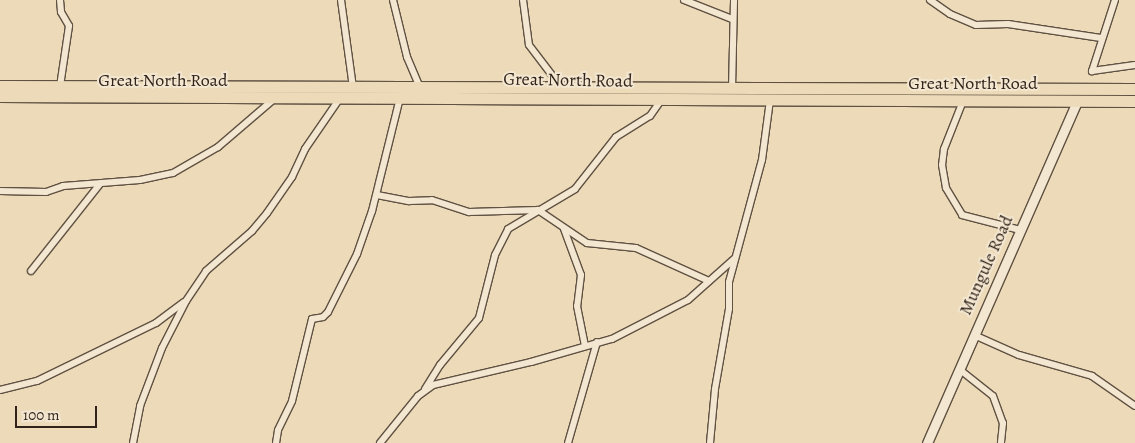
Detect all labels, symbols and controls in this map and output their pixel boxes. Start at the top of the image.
street label: Great North Road [503,68,633,92]
street label: Great North Road [98,69,228,91]
street label: Great North Road [908,72,1038,94]
street label: Mungule Road [954,212,1018,318]
scale bar [18,396,100,428]
text: 100 m [23,405,60,425]

